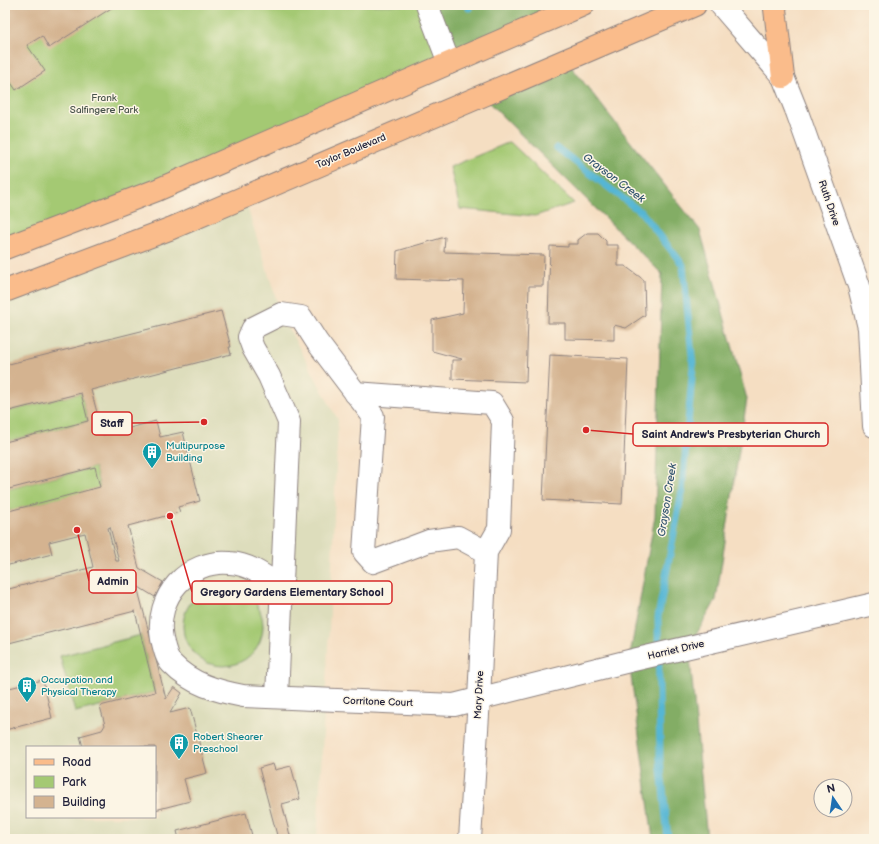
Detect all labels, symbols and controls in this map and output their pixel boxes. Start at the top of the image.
park label: Frank Salfingere Park [70,92,138,116]
street label: Taylor Boulevard [314,131,388,171]
water label: Grayson Creek [581,151,648,206]
street label: Ruth Drive [816,179,842,227]
callout: Staff [92,412,132,435]
text: Staff [100,417,125,430]
callout: Saint Andrew's Presbyterian Church [633,423,828,446]
text: Saint Andrew's Presbyterian Church [642,428,820,441]
place label: Multipurpose Building [166,440,225,464]
building icon: Multipurpose Building [141,441,163,469]
water label: Grayson Creek [655,462,679,538]
callout: Admin [89,570,136,593]
text: Admin [96,575,129,588]
callout: Gregory Gardens Elementary School [192,581,392,604]
text: Gregory Gardens Elementary School [200,586,384,599]
street label: Harriet Drive [647,638,706,662]
street label: Mary Drive [472,670,486,720]
place label: Occupation and Physical Therapy [41,674,117,698]
building icon: Occupation and Physical Therapy [16,675,38,703]
street label: Corritone Court [343,695,413,709]
place label: Robert Shearer Preschool [193,731,263,755]
building icon: Robert Shearer Preschool [168,732,190,760]
legend [26,746,156,818]
text: Road [62,755,91,770]
text: Park [62,775,86,790]
north arrow [813,778,853,818]
text: N [825,781,836,796]
text: Building [62,795,106,810]

